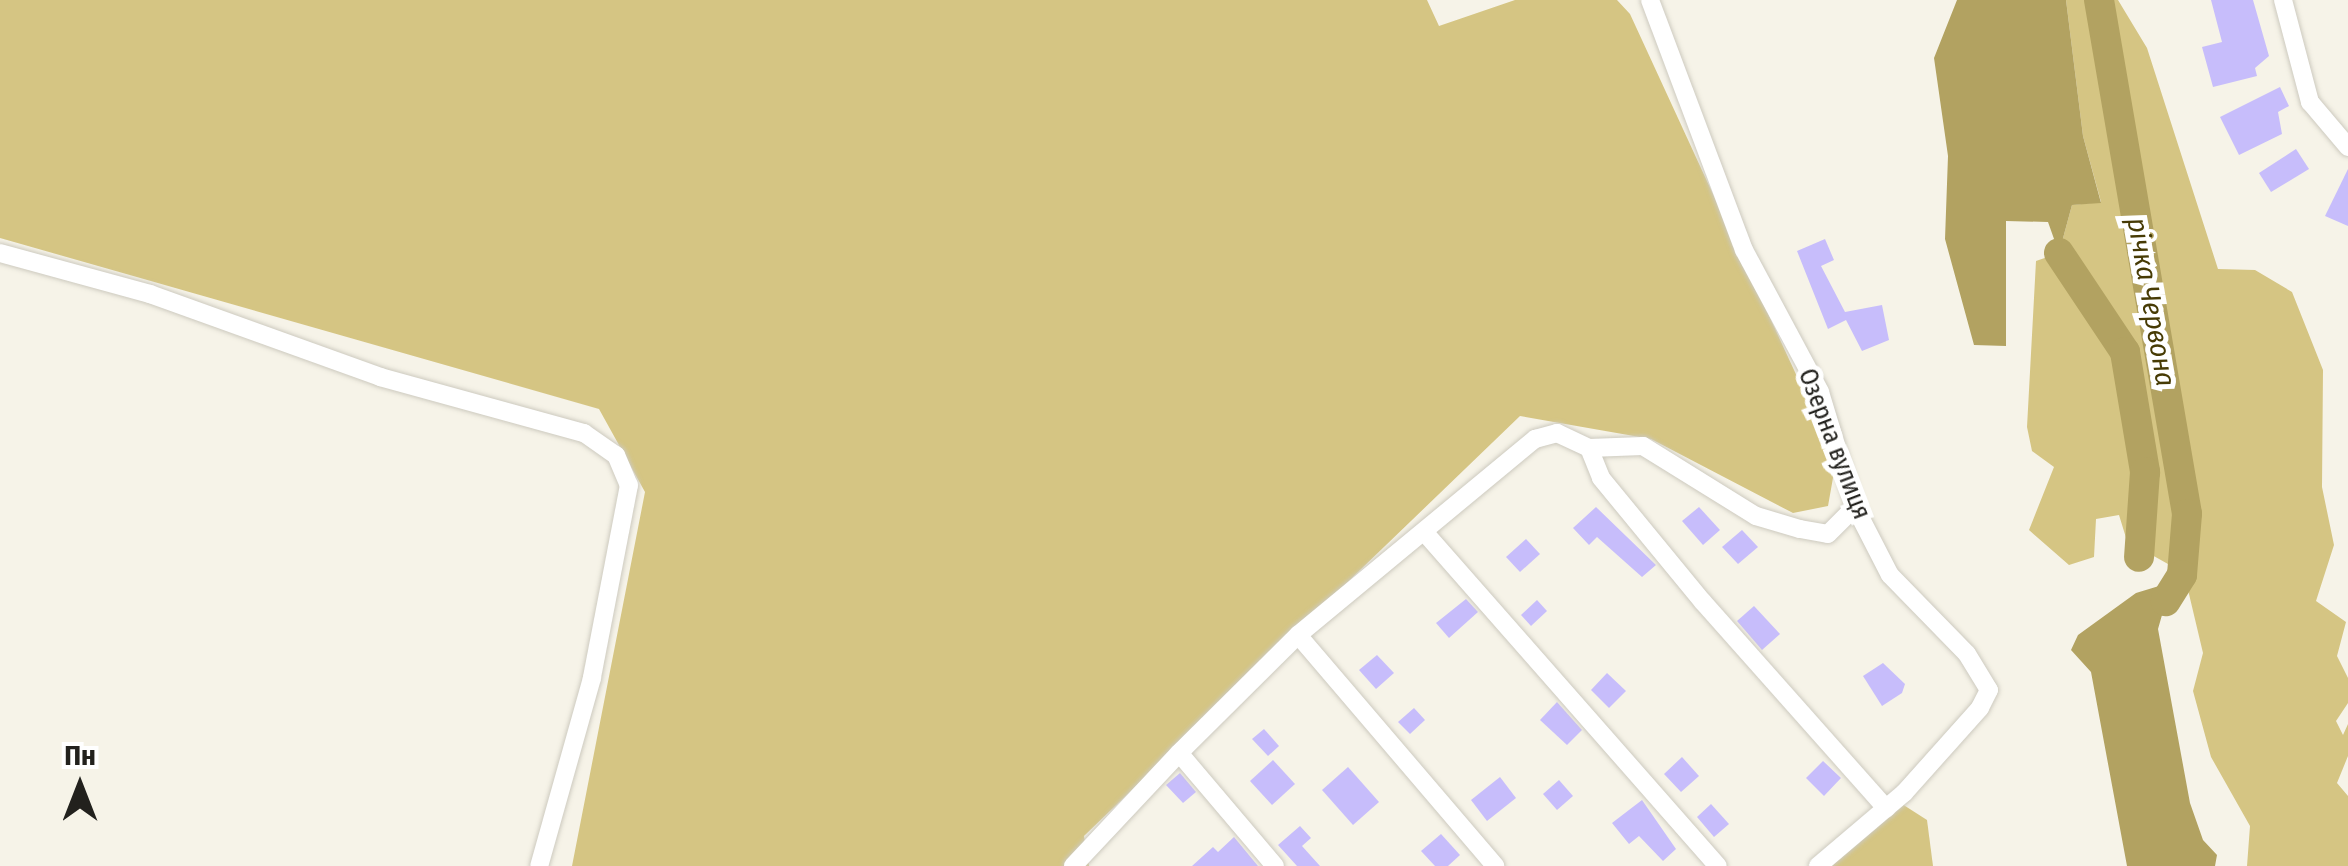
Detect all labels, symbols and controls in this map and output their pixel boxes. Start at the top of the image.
water label: річка Червона [2120,215,2182,389]
street label: Озерна вулиця [1792,365,1876,523]
north arrow [30,736,130,836]
text: Пн [64,739,96,772]

